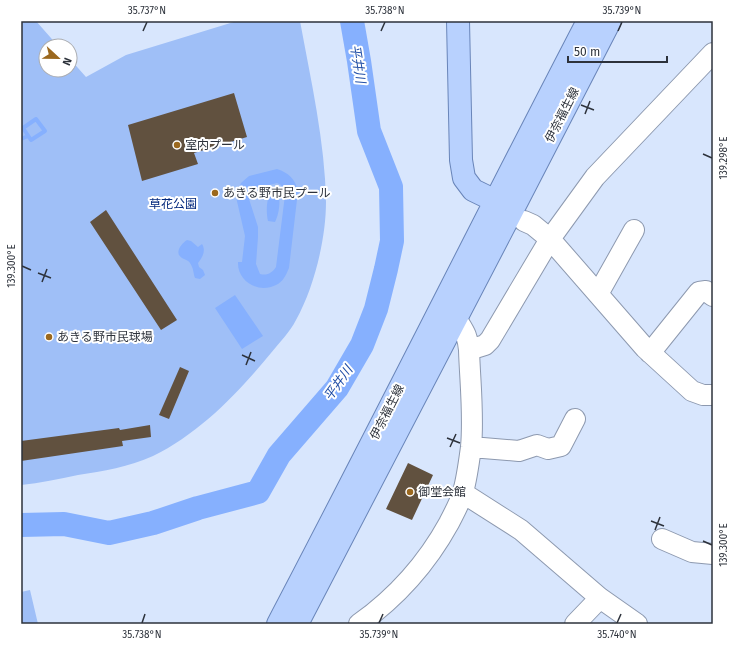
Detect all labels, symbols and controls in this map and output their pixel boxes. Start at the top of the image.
text: 35.737°N [128,5,166,17]
text: 35.738°N [365,5,405,17]
text: 35.739°N [603,5,641,17]
north arrow [38,38,78,78]
scale bar [568,38,667,64]
water label: 平井川 [348,44,369,86]
text: 50 m [574,45,600,59]
text: N [59,56,74,67]
street label: 伊奈福生線 [542,85,582,145]
text: 139.298°E [718,136,730,180]
place label: 室内プール [185,138,245,152]
marker: 室内プール [172,140,182,150]
place label: あきる野市民プール [223,186,331,200]
marker: あきる野市民プール [210,188,220,198]
park label: 草花公園 [149,197,197,211]
text: 139.300°E [6,244,18,288]
place label: あきる野市民球場 [57,330,153,344]
marker: あきる野市民球場 [44,332,54,342]
water label: 平井川 [321,361,356,403]
street label: 伊奈福生線 [367,382,407,442]
place label: 御堂会館 [418,485,466,499]
marker: 御堂会館 [405,487,415,497]
text: 139.300°E [718,523,730,567]
text: 35.738°N [122,629,162,641]
text: 35.739°N [360,629,398,641]
text: 35.740°N [597,629,637,641]

